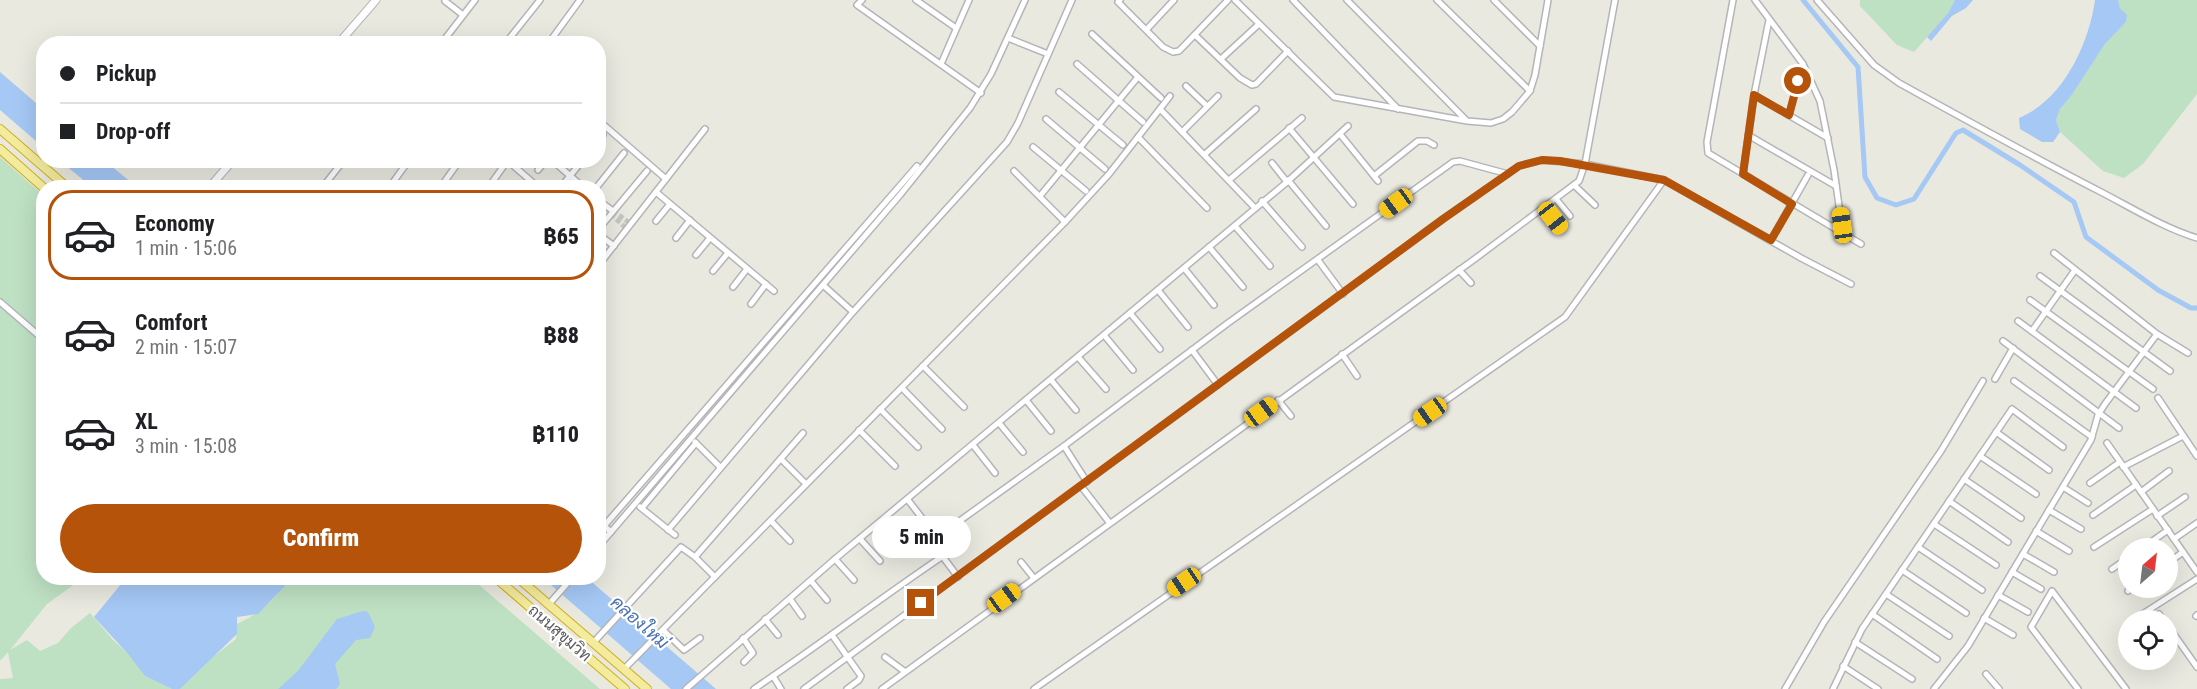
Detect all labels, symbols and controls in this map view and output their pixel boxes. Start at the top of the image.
text: Pickup [96,61,156,86]
route start [1784,67,1811,94]
text: Drop-off [96,119,170,144]
car [1376,185,1416,221]
car [1535,198,1571,238]
car [1831,206,1853,244]
icon: car [63,208,117,262]
text: Economy [135,211,215,236]
text: ฿65 [543,224,579,249]
text: 1 min · 15:06 [135,236,237,260]
icon: car [63,307,117,361]
text: Comfort [135,310,208,335]
text: ฿88 [543,323,579,348]
text: 2 min · 15:07 [135,335,237,359]
car [1241,394,1281,430]
car [1410,394,1450,430]
icon: car [63,406,117,460]
text: XL [135,409,158,434]
text: ฿110 [532,422,579,447]
text: 3 min · 15:08 [135,434,237,458]
button: Confirm [60,504,582,573]
callout: 5 min [872,516,970,558]
text: 5 min [899,525,944,549]
north arrow [2118,538,2178,598]
map controls [2118,538,2178,670]
car [1164,564,1204,600]
car [984,580,1024,616]
route end [907,589,934,616]
water label: คลองใหม่ [607,590,675,653]
street label: ถนนสุขุมวิท [523,601,595,667]
button: locate [2118,610,2178,670]

